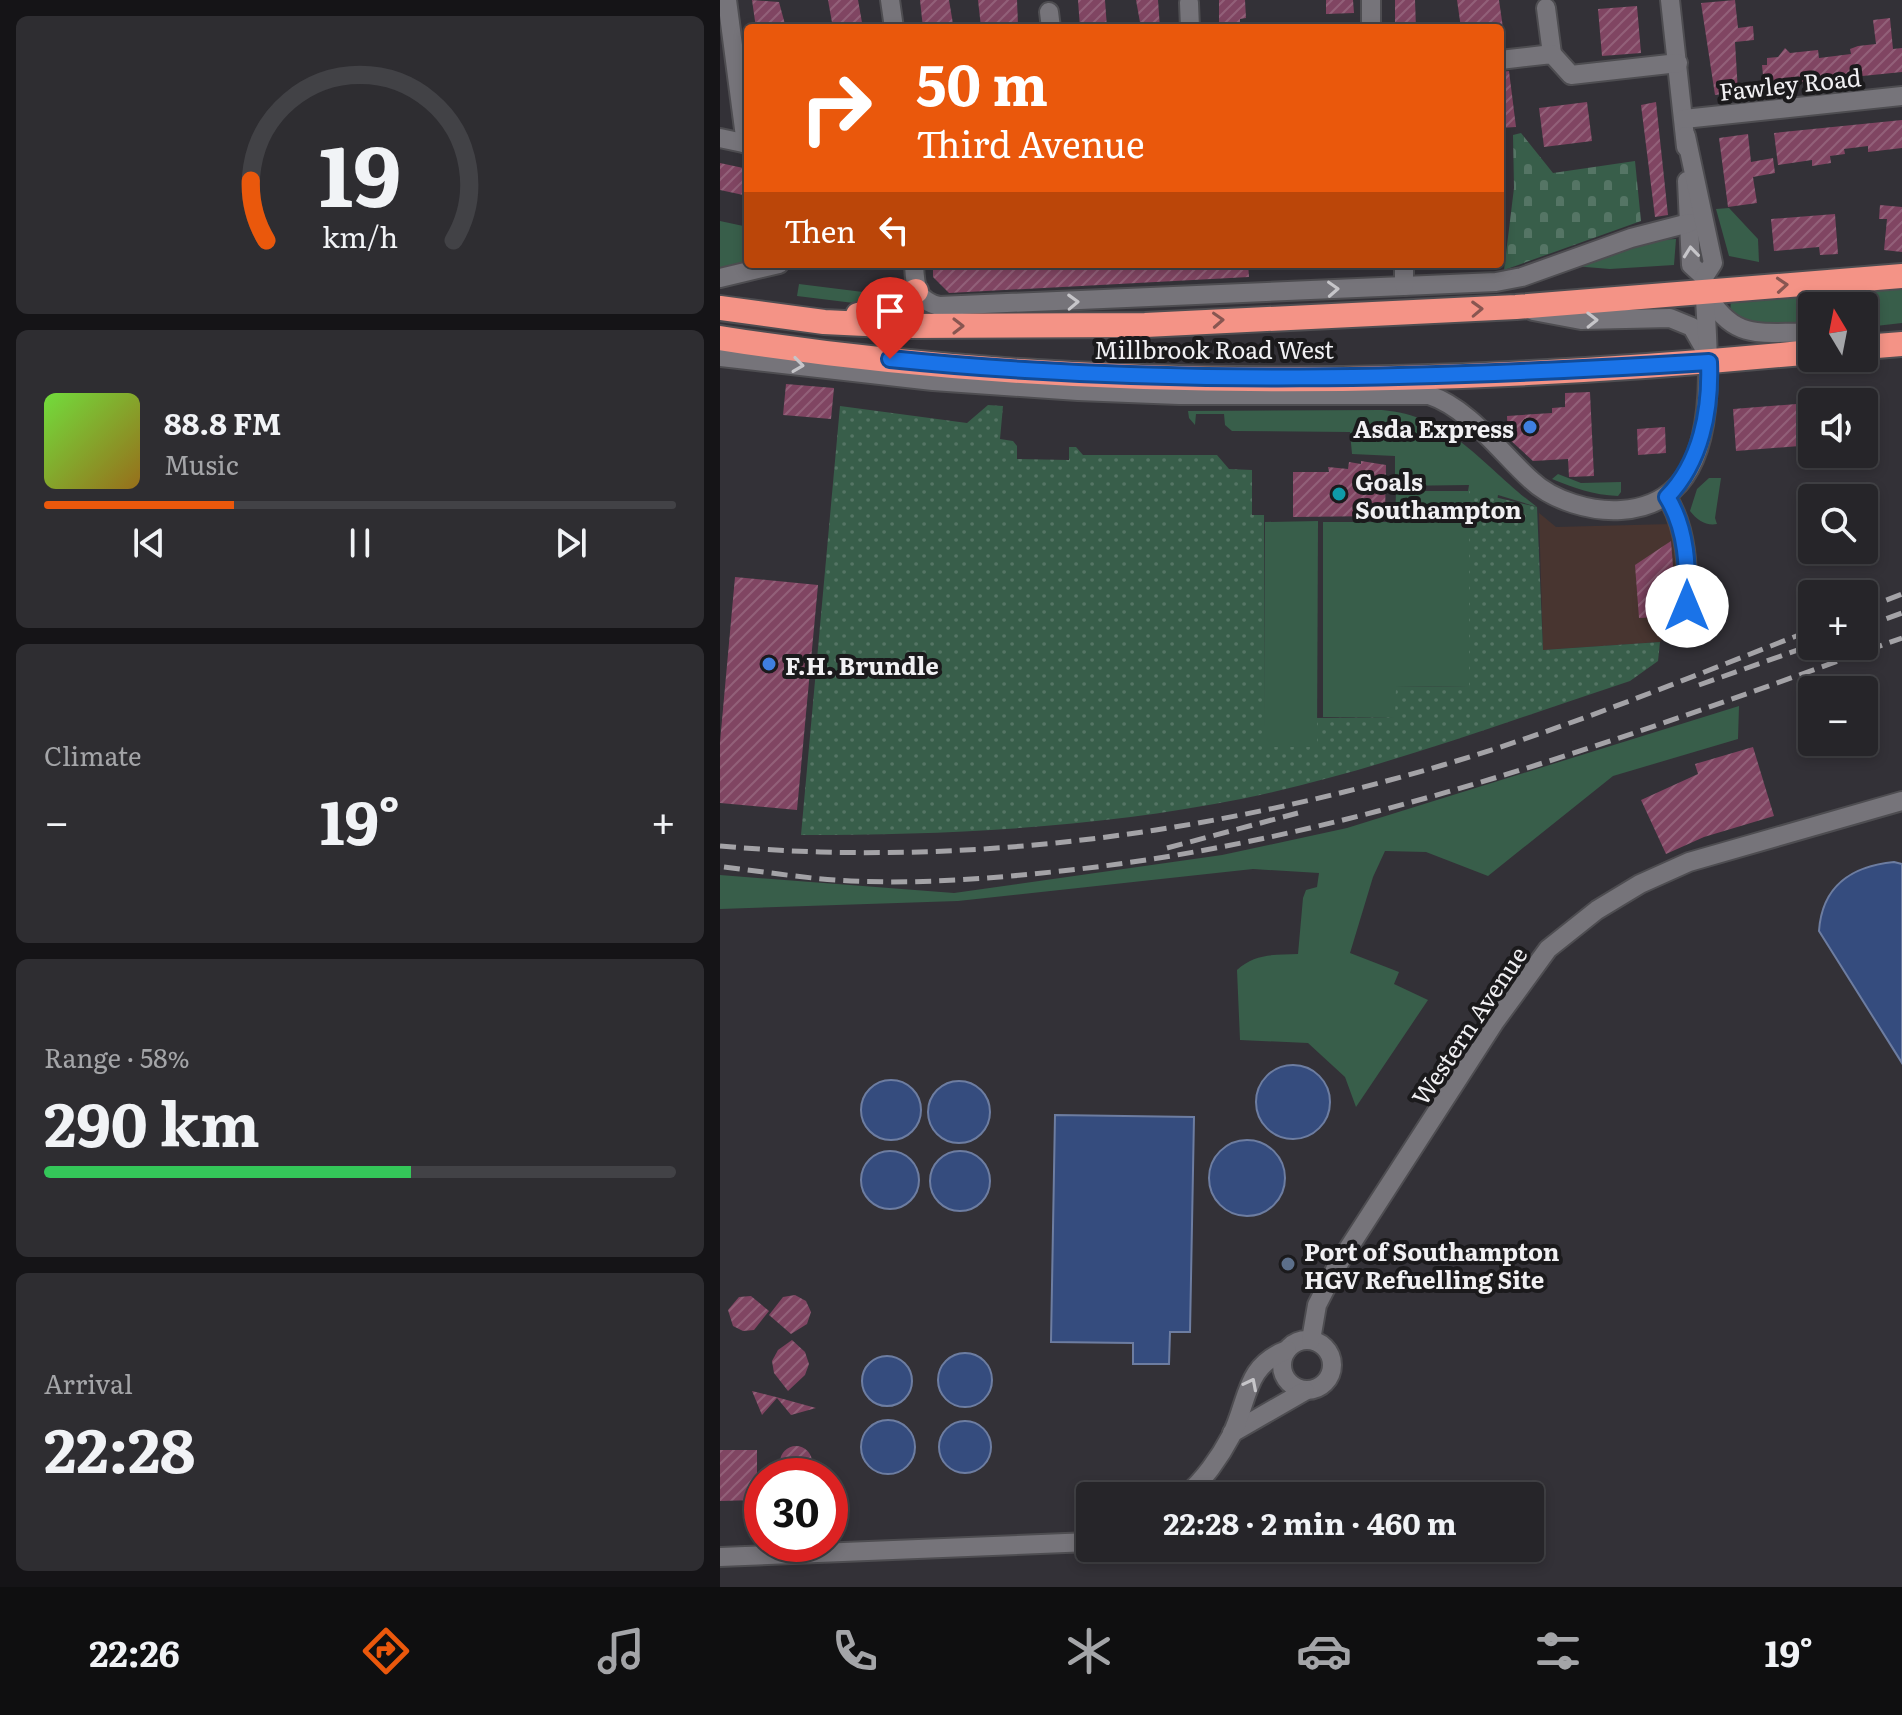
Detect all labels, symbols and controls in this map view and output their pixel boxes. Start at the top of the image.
text: 50 m [916,40,1048,123]
icon: right [784,56,888,160]
street label: Fawley Road [1717,58,1863,108]
text: 19 [319,109,401,233]
text: Third Avenue [916,116,1145,169]
text: Then [784,208,856,252]
icon: left [872,208,916,252]
text: km/h [322,214,398,257]
one-way arrow [1683,245,1700,258]
pin [856,277,924,359]
one-way arrow [1776,277,1789,294]
one-way arrow [1327,281,1340,298]
icon: arrive [868,289,912,333]
north arrow [1798,292,1878,372]
map controls [1798,292,1878,756]
one-way arrow [1067,293,1080,310]
one-way arrow [1471,300,1484,317]
one-way arrow [1586,311,1599,328]
one-way arrow [1212,312,1225,329]
one-way arrow [952,317,965,335]
street label: Millbrook Road West [1094,331,1334,366]
one-way arrow [791,356,804,373]
button: sound [1798,388,1878,468]
text: 88.8 FM [164,400,281,444]
place label: Asda Express [1353,410,1514,445]
marker: Asda Express [1521,418,1539,436]
text: Music [164,444,239,483]
place label: Goals Southampton [1355,463,1522,526]
button: search [1798,484,1878,564]
marker: Goals Southampton [1330,485,1348,503]
icon: previous [127,521,171,565]
icon: pause [338,521,382,565]
icon: next [549,521,593,565]
position arrow [1645,564,1729,648]
button: + [1798,580,1878,660]
place label: F.H. Brundle [785,647,939,682]
marker: F.H. Brundle [760,655,778,673]
button: − [1798,676,1878,756]
text: Climate [44,735,142,774]
text: 19° [320,774,400,863]
text: − [44,786,70,852]
text: + [650,786,676,852]
street label: Western Avenue [1402,939,1534,1111]
text: Range · 58% [44,1037,190,1076]
text: 290 km [44,1076,260,1165]
place label: Port of Southampton HGV Refuelling Site [1304,1233,1560,1296]
marker: Port of Southampton HGV Refuelling Site [1279,1255,1297,1273]
text: Arrival [44,1363,133,1402]
one-way arrow [1241,1378,1256,1393]
text: 22:28 [44,1402,195,1491]
speed limit sign: 30 [744,1458,848,1562]
text: 22:28 · 2 min · 460 m [1163,1500,1457,1544]
icon: directions [358,1623,414,1679]
icon: music [593,1623,649,1679]
icon: phone [827,1623,883,1679]
icon: climate [1061,1623,1117,1679]
icon: car [1296,1623,1352,1679]
icon: filters [1530,1623,1586,1679]
text: 22:26 [89,1625,180,1678]
text: 19° [1765,1625,1813,1678]

